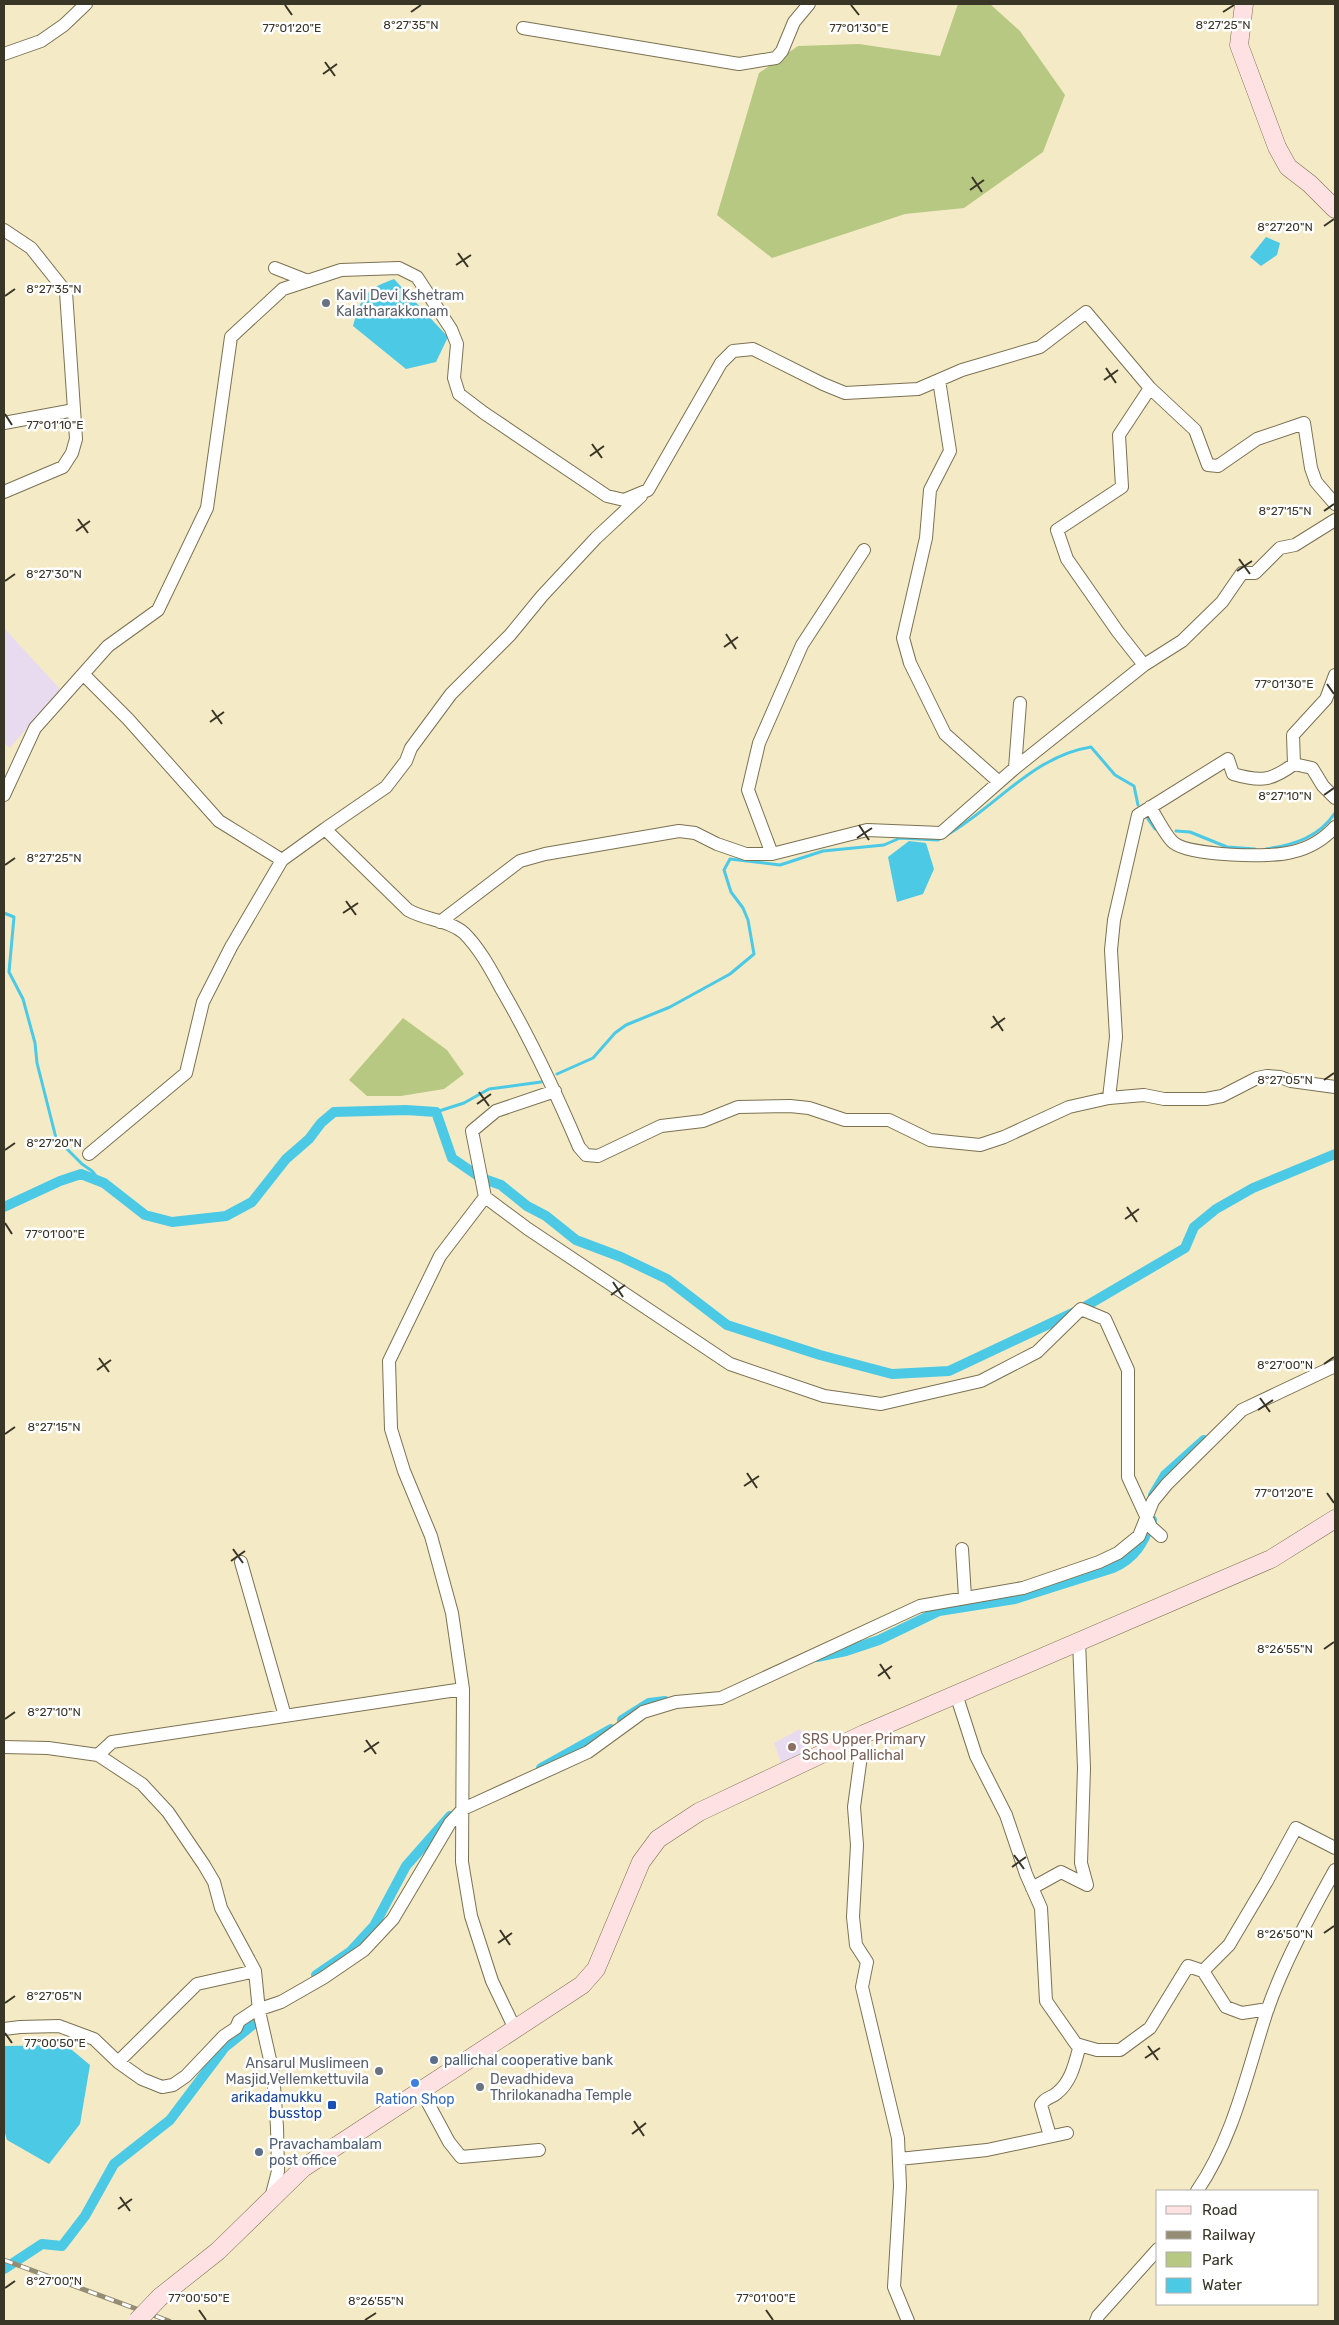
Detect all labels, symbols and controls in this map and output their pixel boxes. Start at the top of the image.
text: 8°27'35"N [383,18,439,32]
text: 8°27'25"N [1195,18,1251,32]
text: 77°01'20"E [263,21,321,35]
text: 77°01'30"E [830,21,888,35]
text: 8°27'20"N [1257,220,1313,234]
text: 8°27'35"N [26,282,82,296]
place label: Kavil Devi Kshetram Kalatharakkonam [336,287,464,320]
marker: Kavil Devi Kshetram Kalatharakkonam [320,297,332,309]
text: 77°01'10"E [27,418,83,432]
text: 8°27'15"N [1258,504,1312,518]
text: 8°27'30"N [26,567,82,581]
text: 77°01'30"E [1255,677,1313,691]
text: 8°27'10"N [1258,789,1312,803]
text: 8°27'25"N [26,851,82,865]
text: 8°27'05"N [1257,1073,1313,1087]
text: 8°27'20"N [26,1136,82,1150]
text: 77°01'00"E [25,1227,85,1241]
text: 8°27'00"N [1257,1358,1313,1372]
text: 8°27'15"N [27,1420,81,1434]
text: 77°01'20"E [1255,1486,1313,1500]
text: 8°26'55"N [1257,1642,1313,1656]
text: 8°27'10"N [27,1705,81,1719]
place label: SRS Upper Primary School Pallichal [802,1731,926,1764]
marker: SRS Upper Primary School Pallichal [786,1741,798,1753]
text: 8°26'50"N [1257,1927,1313,1941]
text: 8°27'05"N [26,1989,82,2003]
text: 77°00'50"E [24,2036,86,2050]
place label: pallichal cooperative bank [444,2052,614,2069]
marker: pallichal cooperative bank [428,2054,440,2066]
place label: Ansarul Muslimeen Masjid,Vellemkettuvila [226,2055,369,2088]
marker: Ansarul Muslimeen Masjid,Vellemkettuvila [373,2065,385,2077]
place label: Devadhideva Thrilokanadha Temple [490,2071,632,2104]
marker: Ration Shop [409,2077,421,2089]
marker: Devadhideva Thrilokanadha Temple [474,2081,486,2093]
place label: arikadamukku busstop [231,2089,322,2122]
place label: Ration Shop [375,2091,455,2108]
marker: arikadamukku busstop [326,2099,338,2111]
place label: Pravachambalam post office [269,2136,382,2169]
marker: Pravachambalam post office [253,2146,265,2158]
legend [1156,2190,1319,2305]
text: Road [1202,2201,1238,2219]
text: Railway [1202,2226,1256,2244]
text: Park [1202,2251,1233,2269]
text: 8°27'00"N [26,2274,82,2288]
text: Water [1202,2276,1242,2294]
text: 77°00'50"E [168,2291,230,2305]
text: 77°01'00"E [736,2291,796,2305]
text: 8°26'55"N [348,2294,404,2308]

